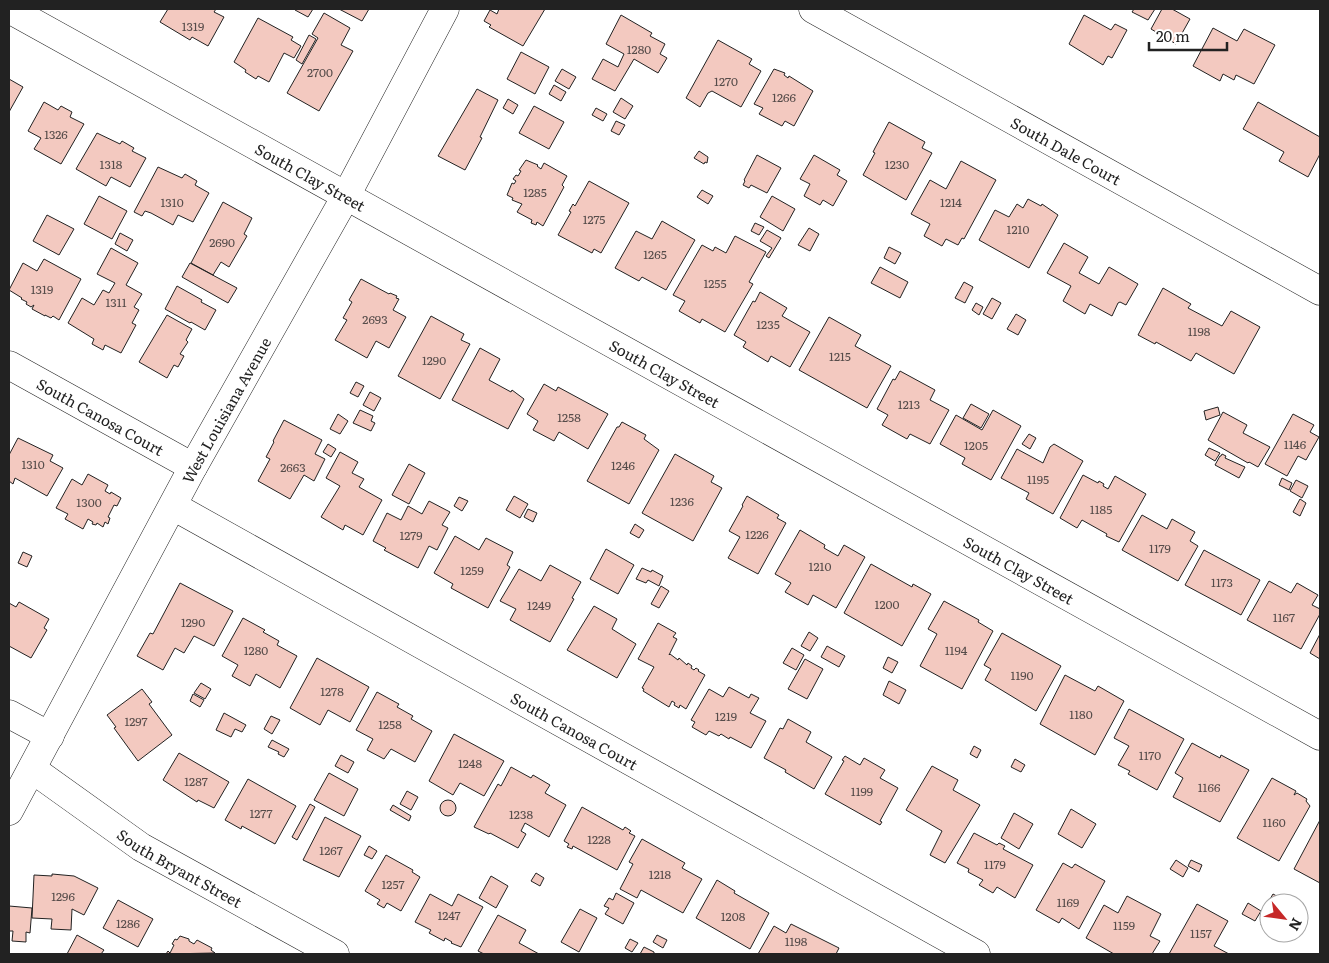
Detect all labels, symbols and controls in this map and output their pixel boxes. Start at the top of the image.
house number: 1319 [182,17,204,35]
scale bar [1149,20,1226,52]
text: 20 m [1156,24,1190,47]
house number: 1280 [627,40,651,58]
house number: 2700 [307,63,333,81]
house number: 1270 [714,72,738,90]
house number: 1266 [772,88,796,106]
street label: South Dale Court [1007,110,1126,190]
house number: 1326 [44,125,68,143]
street label: South Clay Street [251,136,370,216]
house number: 1318 [100,155,123,173]
house number: 1230 [885,155,909,173]
house number: 1285 [523,183,547,201]
house number: 1310 [160,193,184,211]
house number: 1214 [940,193,962,211]
house number: 1275 [583,210,605,228]
house number: 1210 [1007,220,1029,238]
house number: 2690 [209,233,235,251]
house number: 1265 [643,245,667,263]
house number: 1255 [703,274,727,292]
house number: 1319 [31,280,53,298]
house number: 1311 [105,293,127,311]
house number: 2693 [362,310,388,328]
house number: 1235 [756,315,780,333]
house number: 1198 [1188,322,1211,340]
street label: West Louisiana Avenue [175,332,276,487]
street label: South Clay Street [606,333,724,413]
house number: 1215 [829,347,851,365]
house number: 1290 [422,351,446,369]
street label: South Canosa Court [33,371,169,460]
house number: 1213 [898,395,920,413]
house number: 1258 [557,408,581,426]
house number: 1146 [1284,435,1307,453]
house number: 1205 [964,436,988,454]
house number: 1310 [21,455,45,473]
house number: 1246 [611,456,636,474]
house number: 2663 [280,458,306,476]
house number: 1195 [1027,470,1049,488]
house number: 1236 [670,492,695,510]
house number: 1300 [76,493,102,511]
house number: 1185 [1090,500,1112,518]
house number: 1226 [745,525,769,543]
house number: 1279 [399,526,423,544]
street label: South Clay Street [960,529,1078,609]
house number: 1179 [1149,539,1171,557]
house number: 1210 [809,557,831,575]
house number: 1259 [460,561,484,579]
house number: 1173 [1211,573,1233,591]
house number: 1200 [875,595,899,613]
house number: 1249 [527,596,551,614]
house number: 1167 [1273,608,1295,626]
house number: 1290 [181,613,205,631]
house number: 1280 [244,641,268,659]
house number: 1194 [945,641,968,659]
house number: 1190 [1011,666,1034,684]
house number: 1278 [320,682,344,700]
street label: South Canosa Court [507,685,642,775]
house number: 1180 [1069,705,1093,723]
house number: 1219 [715,707,737,725]
house number: 1297 [124,712,148,730]
house number: 1258 [378,715,402,733]
house number: 1170 [1139,746,1161,764]
house number: 1248 [458,754,482,772]
house number: 1287 [184,772,208,790]
house number: 1166 [1198,778,1221,796]
house number: 1199 [851,782,873,800]
house number: 1277 [249,804,273,822]
house number: 1238 [509,805,533,823]
house number: 1160 [1262,813,1286,831]
street label: South Bryant Street [113,822,247,912]
house number: 1228 [587,830,611,848]
house number: 1267 [319,841,343,859]
house number: 1179 [984,855,1006,873]
house number: 1218 [649,865,672,883]
house number: 1257 [381,875,405,893]
house number: 1296 [51,887,75,905]
house number: 1169 [1057,893,1079,911]
north arrow [1259,893,1309,943]
house number: 1247 [437,906,461,924]
house number: 1208 [721,907,746,925]
house number: 1286 [116,914,141,932]
text: N [1285,915,1308,935]
house number: 1159 [1113,916,1135,934]
house number: 1157 [1190,924,1212,942]
house number: 1198 [785,932,808,950]

